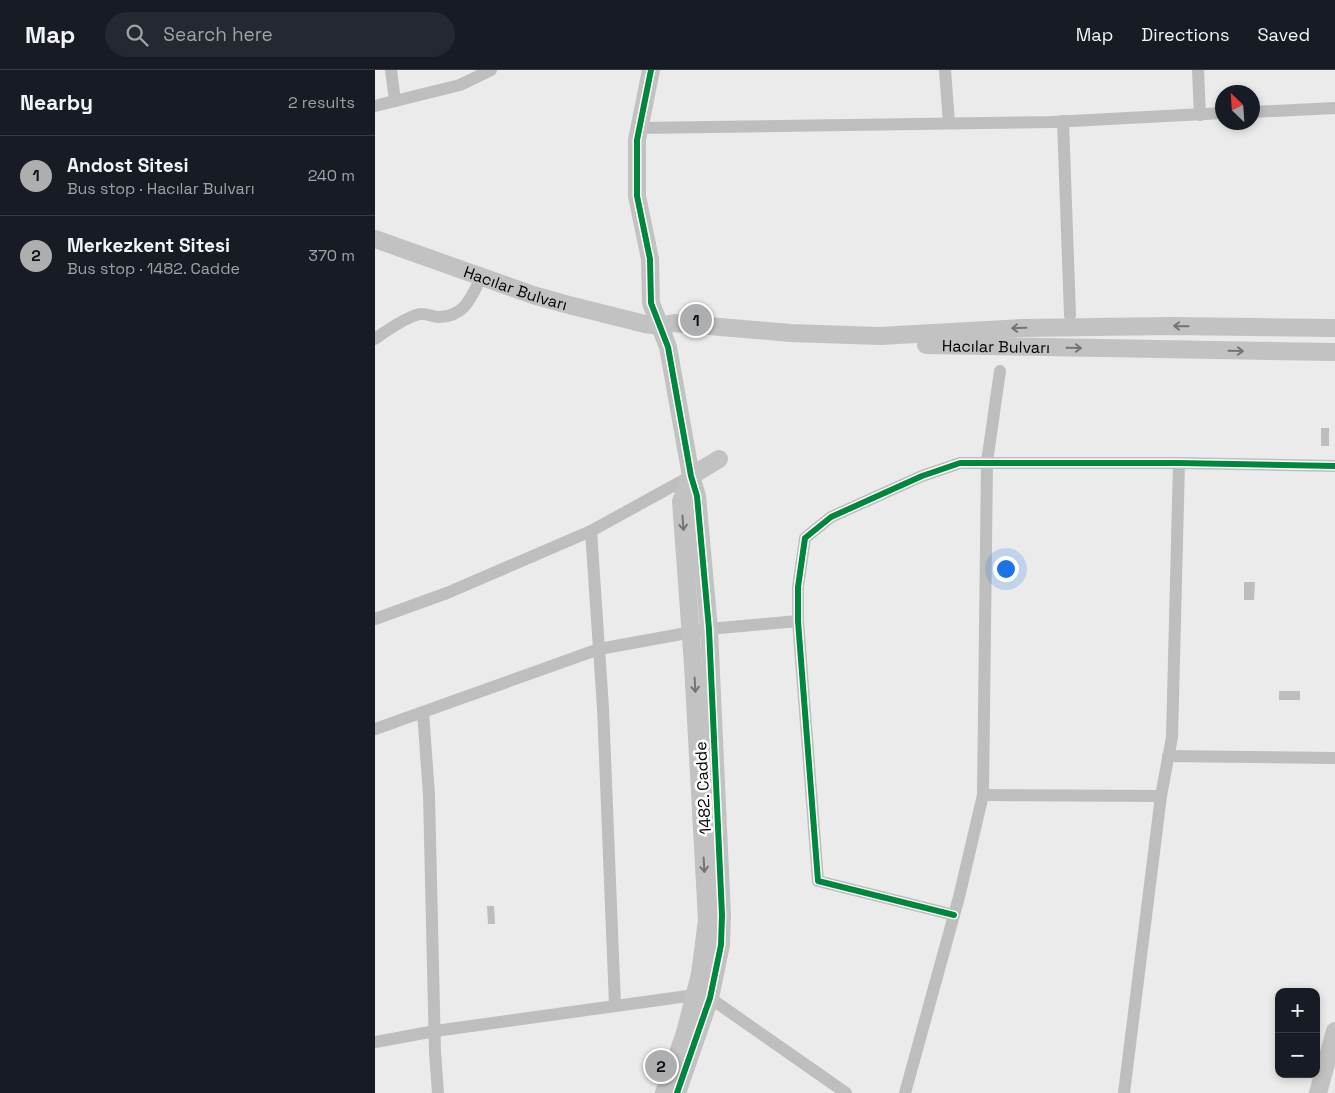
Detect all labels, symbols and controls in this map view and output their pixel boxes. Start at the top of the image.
search box [105,12,455,57]
text: Map [25,19,75,50]
icon: search [123,21,151,49]
text: Search here [163,22,273,47]
text: Map [1076,23,1113,46]
text: Directions [1141,23,1230,46]
text: Saved [1258,23,1310,46]
north arrow [1215,85,1260,130]
text: Nearby [20,89,93,116]
text: 2 results [288,92,355,113]
text: Andost Sitesi [67,153,189,178]
text: 1 [32,165,40,186]
text: 240 m [308,165,355,186]
text: Bus stop · Hacılar Bulvarı [67,178,255,199]
text: Merkezkent Sitesi [67,233,230,258]
text: 2 [31,245,41,266]
text: 370 m [308,245,355,266]
text: Bus stop · 1482. Cadde [67,258,240,279]
street label: Hacılar Bulvarı [461,261,570,315]
pin: 1 [680,301,712,339]
one-way arrow [1174,321,1190,331]
one-way arrow [1011,323,1027,332]
street label: Hacılar Bulvarı [942,335,1050,358]
one-way arrow [1065,343,1081,352]
one-way arrow [1228,346,1244,356]
one-way arrow [678,514,687,530]
your location [993,556,1019,582]
one-way arrow [690,677,699,693]
street label: 1482. Cadde [690,741,716,835]
one-way arrow [699,856,709,872]
map controls [1275,988,1320,1078]
button: + [1275,988,1320,1033]
button: − [1275,1033,1320,1078]
pin: 2 [645,1047,677,1085]

